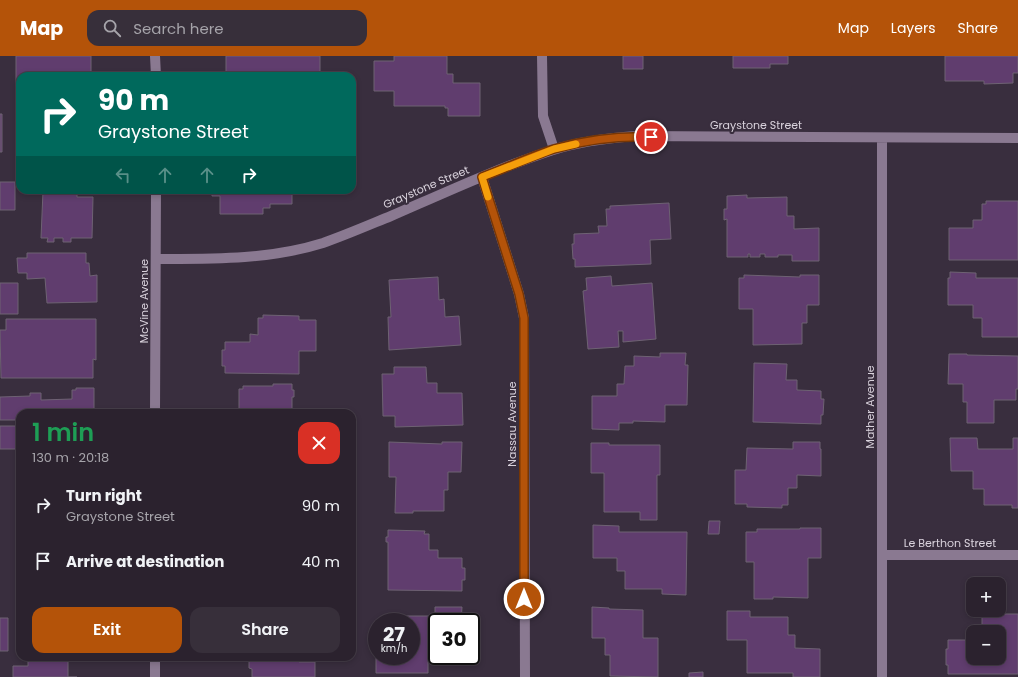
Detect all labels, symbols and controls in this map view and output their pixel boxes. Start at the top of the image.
search box [87,10,367,46]
text: Map [20,15,63,42]
icon: search [101,17,123,39]
text: Search here [133,18,224,39]
text: Map [838,18,869,38]
text: Layers [891,18,935,38]
text: Share [957,18,998,38]
text: 90 m [98,81,169,120]
icon: right [32,88,84,140]
street label: Graystone Street [710,117,802,133]
text: Graystone Street [98,119,249,144]
pin [634,120,668,154]
icon: arrive [640,126,662,148]
street label: Graystone Street [380,162,472,212]
icon: left [112,164,134,186]
icon: ahead [154,164,176,186]
icon: ahead [196,164,218,186]
icon: right [238,164,260,186]
street label: McVine Avenue [136,259,152,343]
street label: Mather Avenue [862,365,878,449]
street label: Nassau Avenue [504,381,520,467]
text: 1 min [32,416,94,449]
button: close [298,422,340,464]
text: 130 m · 20:18 [32,448,109,467]
text: Turn right [66,485,142,506]
icon: right [32,494,54,516]
text: 90 m [302,495,340,516]
text: Graystone Street [66,507,175,526]
street label: Le Berthon Street [904,535,996,551]
icon: arrive [32,550,54,572]
text: Arrive at destination [66,551,224,572]
text: 40 m [302,551,340,572]
map controls [966,577,1006,665]
button: + [966,577,1006,617]
position arrow [503,578,545,620]
button: Exit [32,607,182,653]
button: Share [190,607,340,653]
speed limit sign: 30 [428,613,480,665]
text: 27 [383,620,405,648]
button: − [966,625,1006,665]
text: km/h [381,641,407,656]

